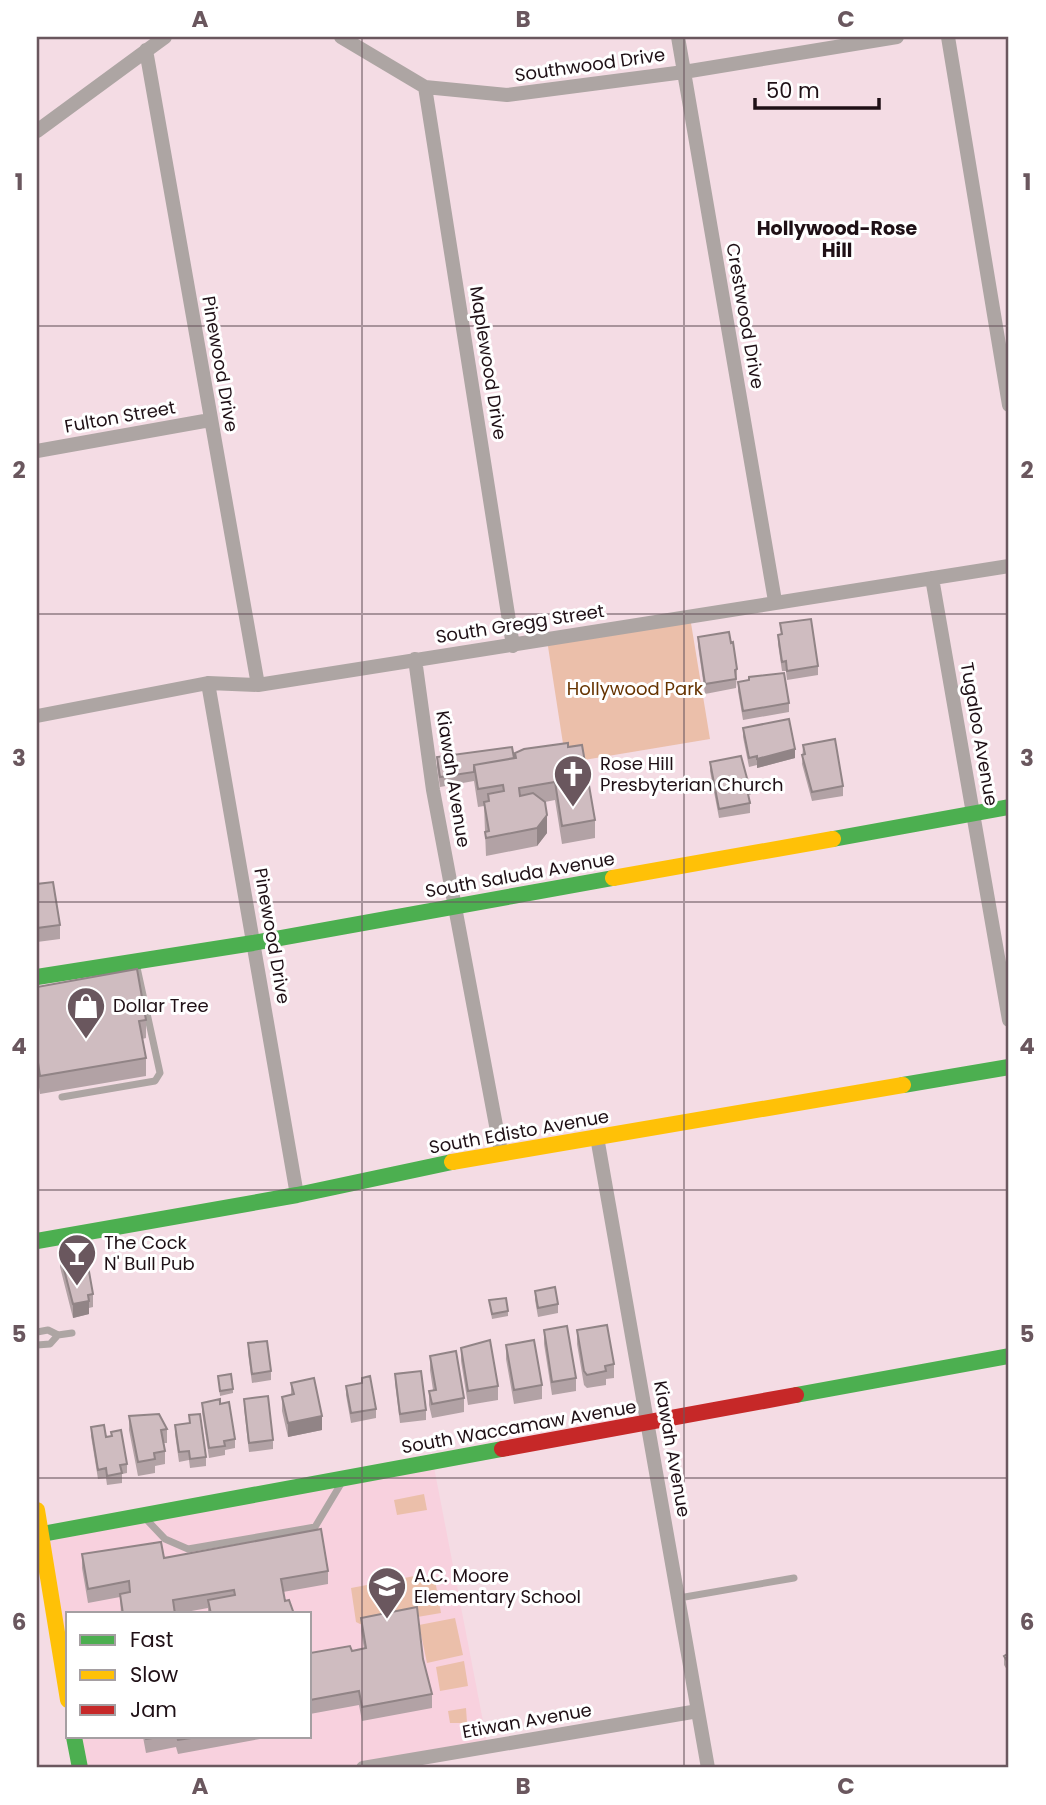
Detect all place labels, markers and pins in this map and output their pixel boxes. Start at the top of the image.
place label: Rose Hill Presbyterian Church [600,751,783,797]
church icon: Rose Hill Presbyterian Church [552,753,594,808]
shop icon: Dollar Tree [65,985,107,1040]
place label: Dollar Tree [113,993,209,1018]
place label: The Cock N' Bull Pub [104,1230,195,1276]
bar icon: The Cock N' Bull Pub [56,1232,98,1287]
place label: A.C. Moore Elementary School [414,1563,581,1609]
school or university icon: A.C. Moore Elementary School [366,1565,408,1620]

